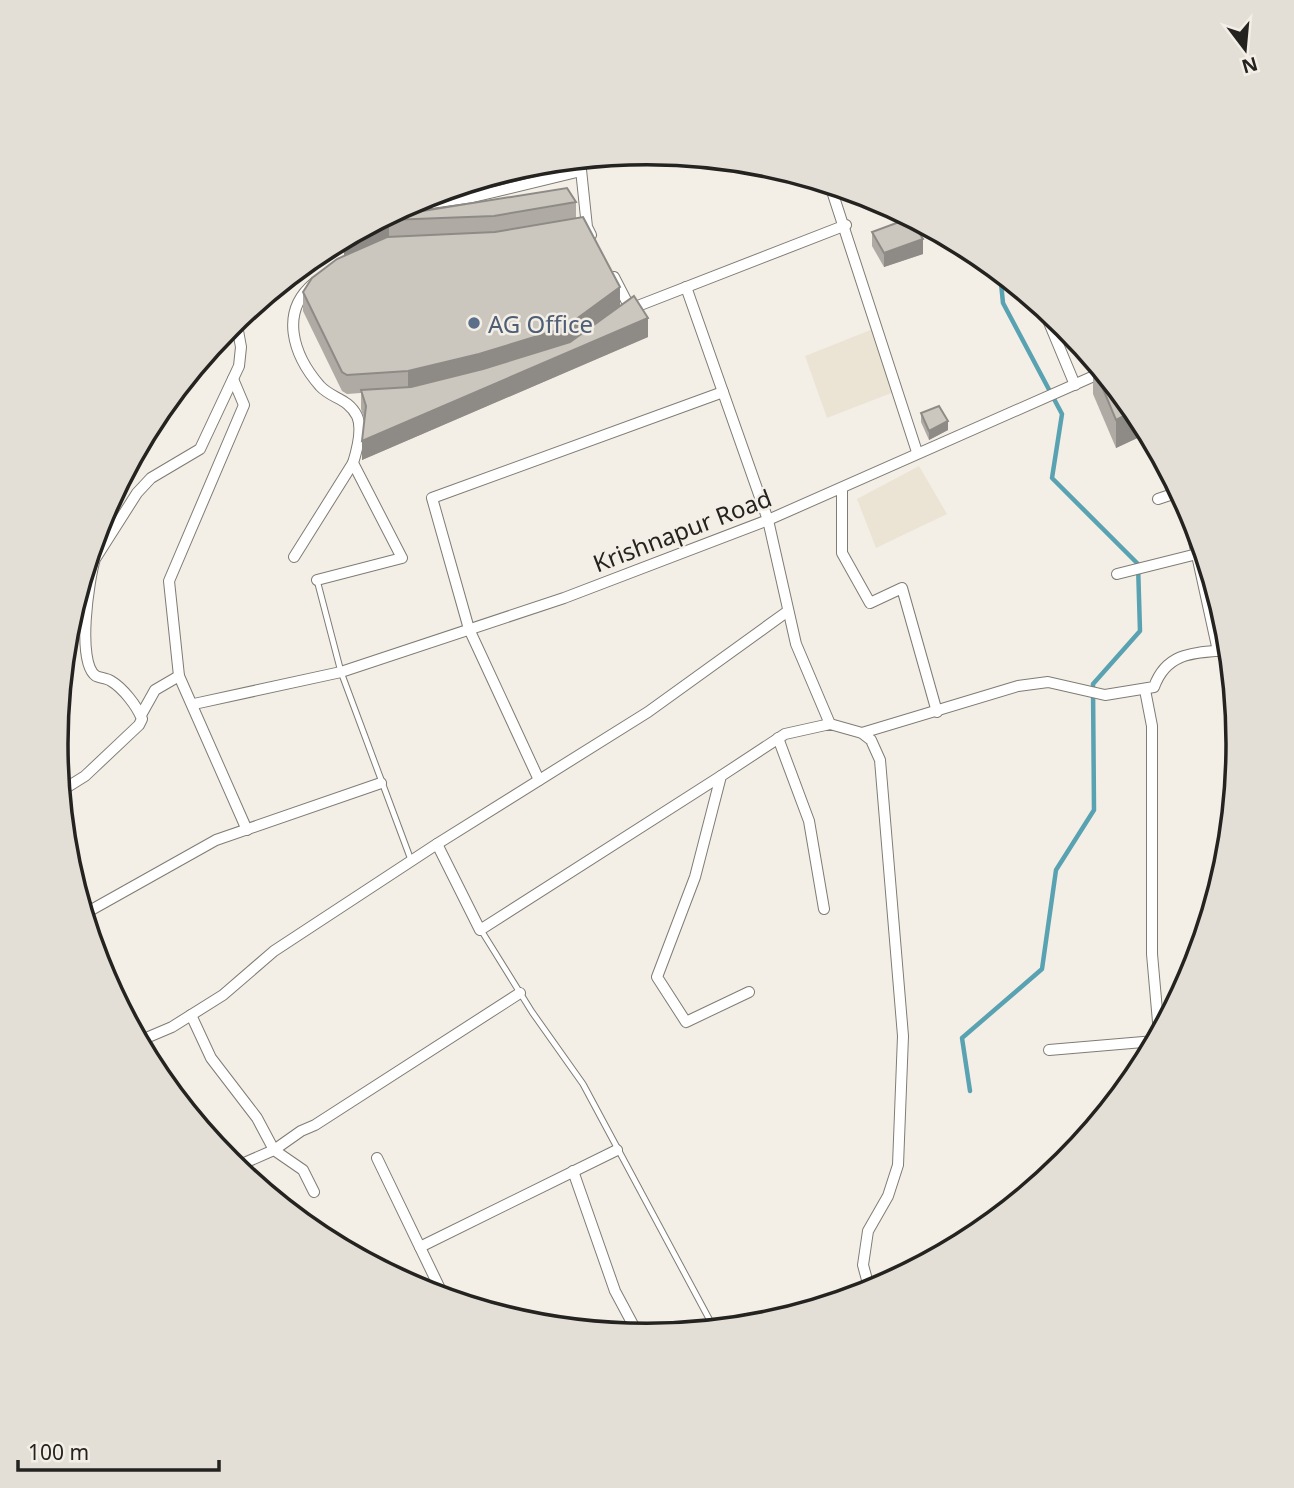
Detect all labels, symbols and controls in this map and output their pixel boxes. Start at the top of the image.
north arrow [1210,14,1280,84]
text: N [1239,51,1261,80]
place label: AG Office [488,307,593,340]
marker: AG Office [466,315,482,331]
street label: Krishnapur Road [588,481,776,579]
scale bar [18,1428,219,1472]
text: 100 m [28,1438,89,1466]

